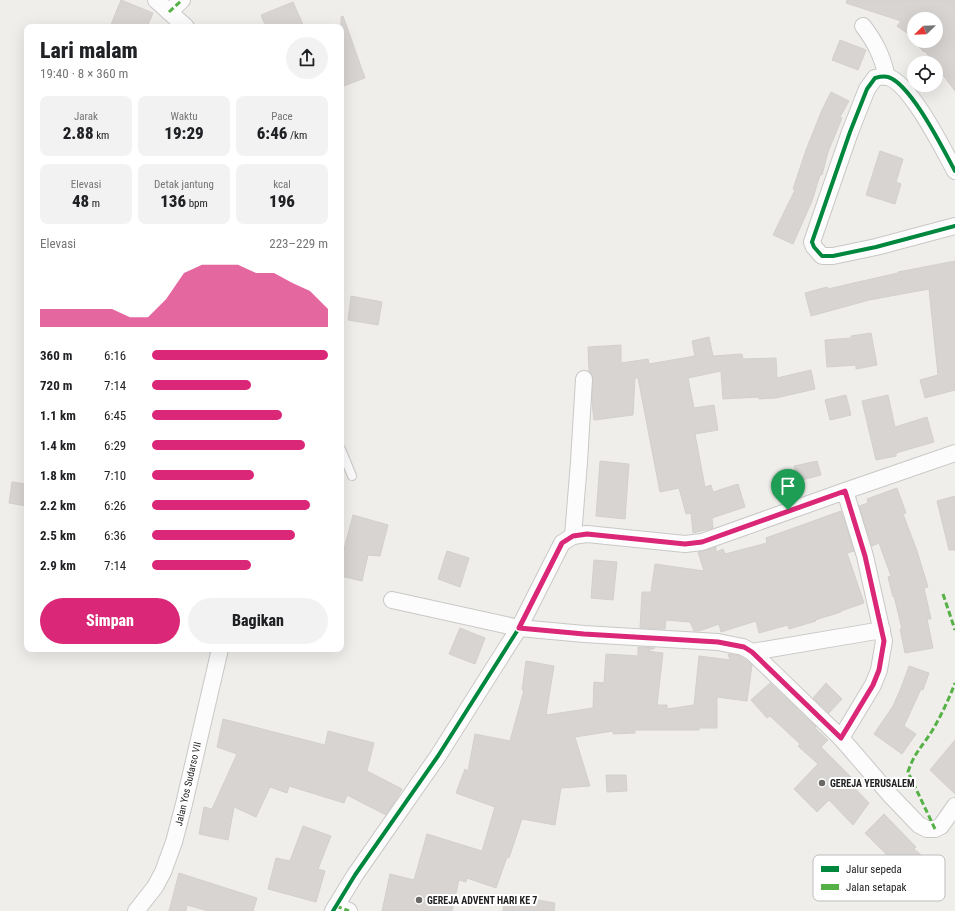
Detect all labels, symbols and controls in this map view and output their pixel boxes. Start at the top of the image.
north arrow [907,12,943,48]
map controls [907,12,943,92]
button: share [286,37,328,79]
text: Lari malam [40,38,138,63]
button: locate [907,56,943,92]
text: 19:40 · 8 × 360 m [40,66,128,81]
text: Jarak [74,110,98,123]
text: Waktu [170,110,198,123]
text: Pace [271,110,293,123]
text: 2.88 [63,123,94,143]
text: 19:29 [164,123,204,143]
text: 6:46 [257,123,287,143]
text: km [94,129,109,142]
text: /km [287,129,307,142]
text: Elevasi [71,178,101,191]
text: Detak jantung [154,178,214,191]
text: kcal [273,178,291,191]
text: 48 [72,191,89,211]
text: 136 [160,191,186,211]
text: 196 [269,191,295,211]
text: m [89,197,100,210]
text: bpm [186,197,208,210]
text: Elevasi [40,236,76,251]
text: 223–229 m [269,236,328,251]
text: 360 m [40,348,72,363]
text: 6:16 [104,348,126,363]
text: 720 m [40,378,72,393]
text: 7:14 [104,378,126,393]
text: 1.1 km [40,408,76,423]
text: 6:45 [104,408,126,423]
text: 1.4 km [40,438,76,453]
text: 6:29 [104,438,126,453]
text: 1.8 km [40,468,76,483]
text: 7:10 [104,468,126,483]
pin [771,469,805,510]
icon: arrive [777,475,799,497]
text: 2.2 km [40,498,76,513]
text: 6:26 [104,498,126,513]
text: 2.5 km [40,528,76,543]
text: 6:36 [104,528,126,543]
text: 2.9 km [40,558,76,573]
text: 7:14 [104,558,126,573]
button: Simpan [40,598,180,644]
button: Bagikan [188,598,328,644]
street label: Jalan Yos Sudarso VII [173,741,203,827]
marker: GEREJA YERUSALEM [817,778,827,788]
place label: GEREJA YERUSALEM [830,778,915,789]
legend [813,855,945,901]
text: Jalur sepeda [846,863,902,876]
text: Jalan setapak [846,881,907,894]
marker: GEREJA ADVENT HARI KE 7 [414,895,424,905]
place label: GEREJA ADVENT HARI KE 7 [427,895,537,906]

